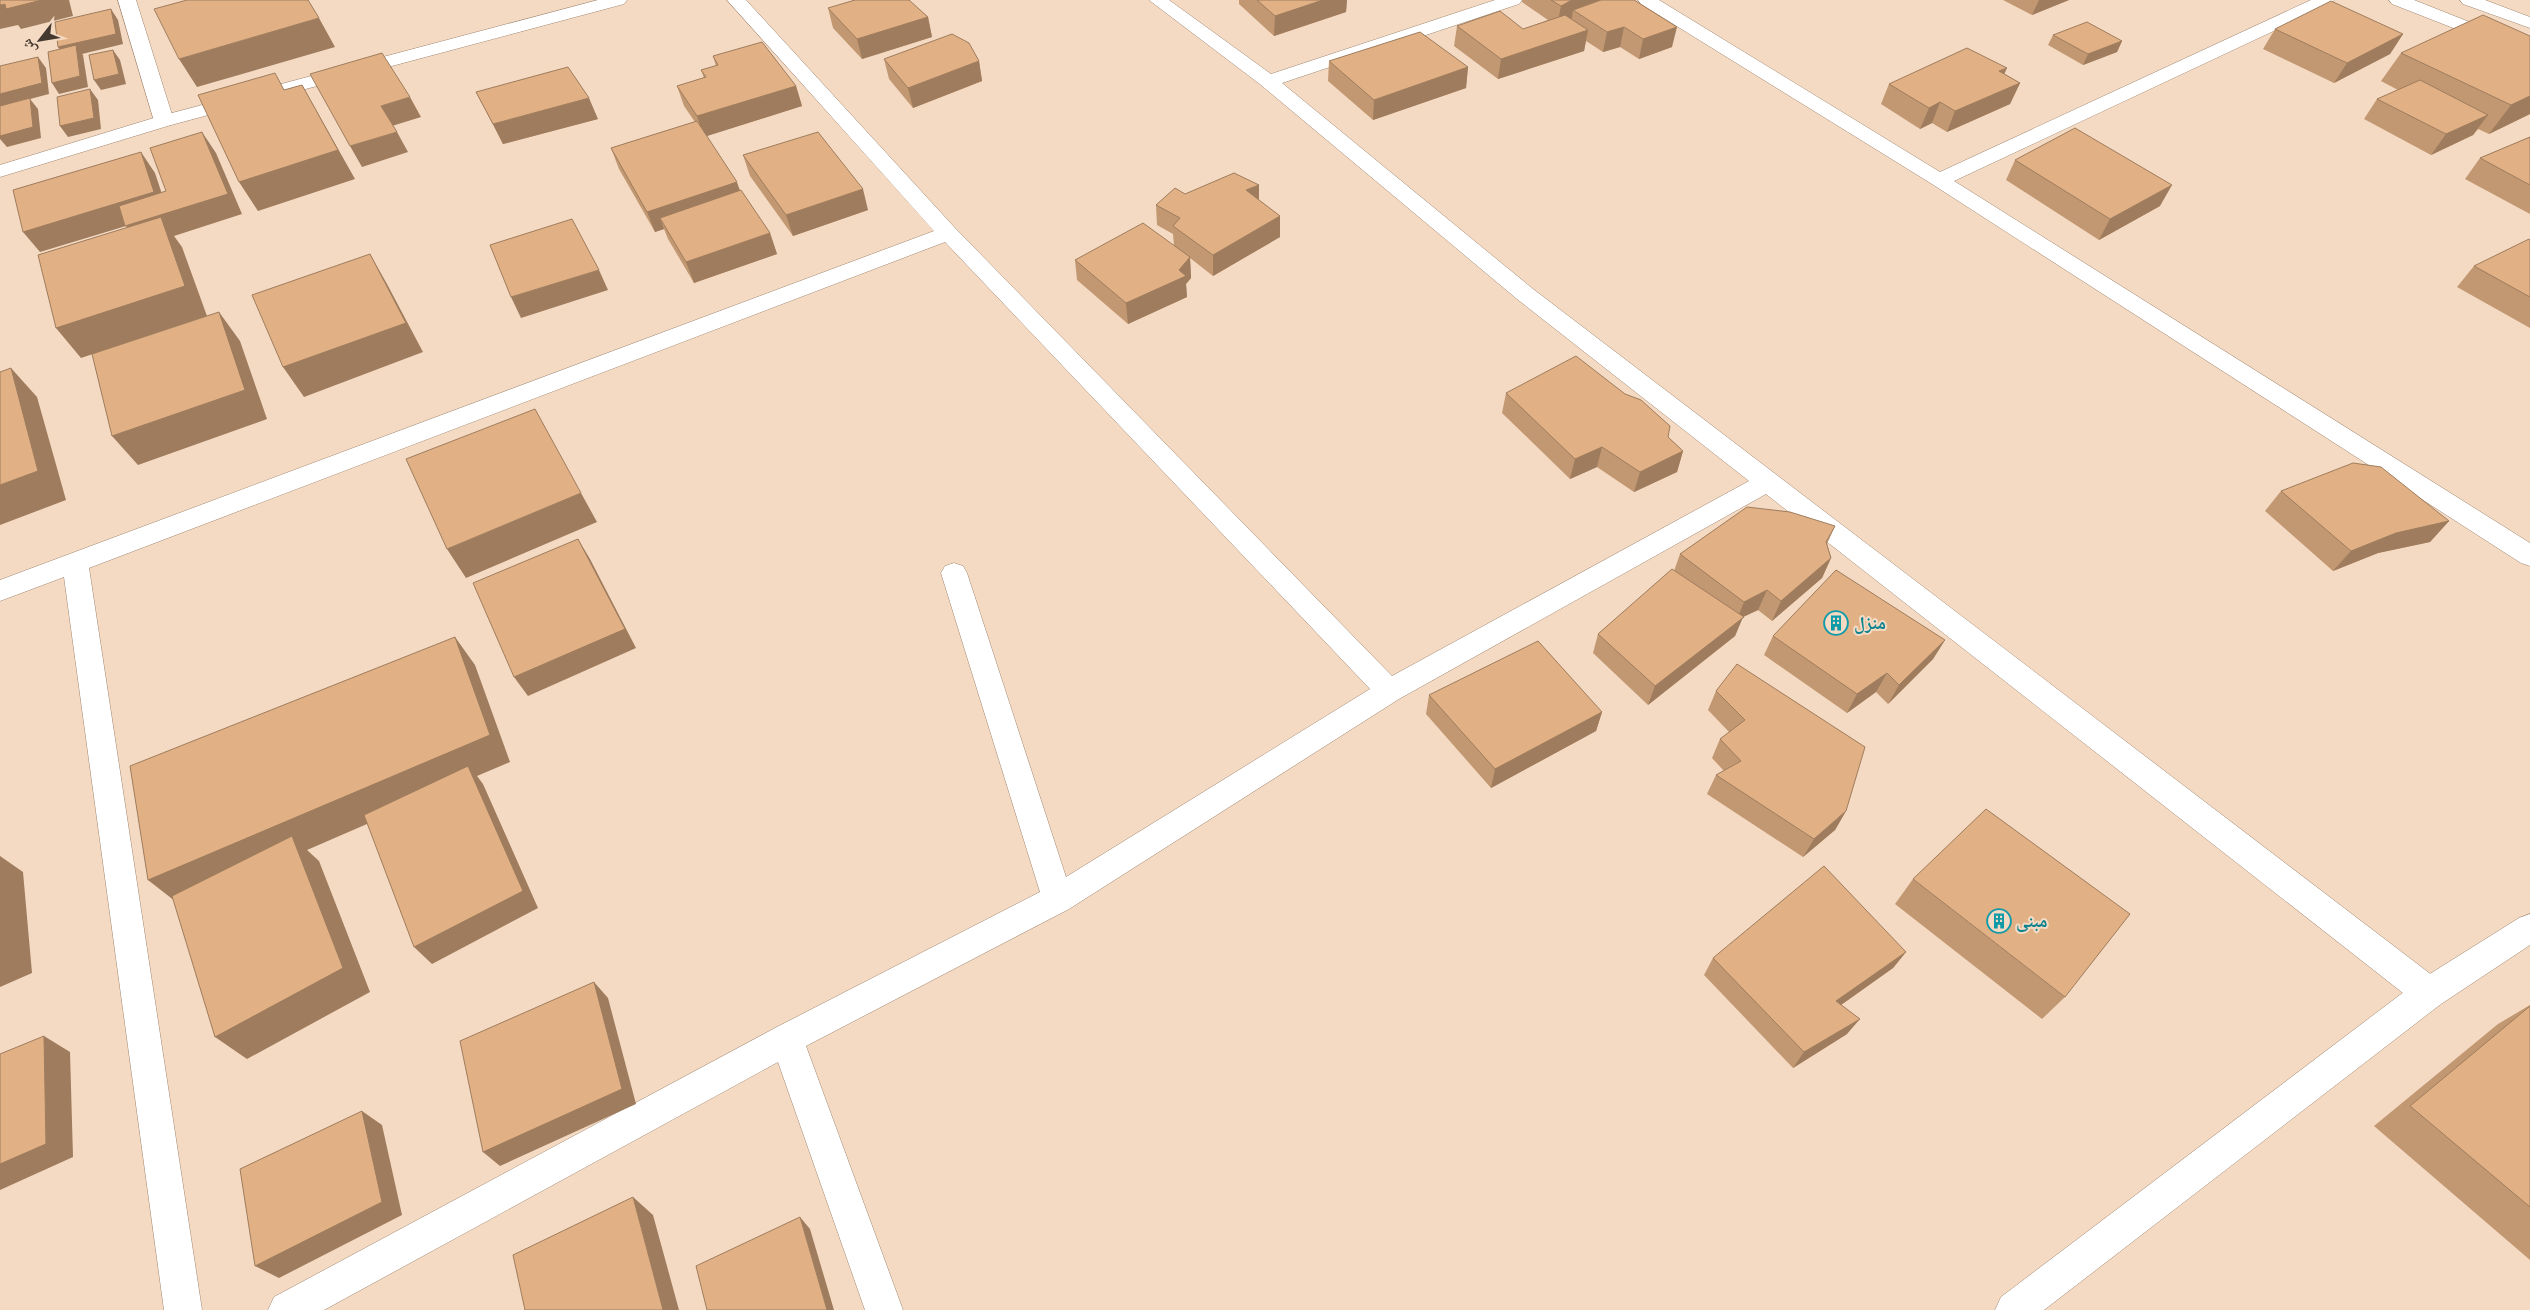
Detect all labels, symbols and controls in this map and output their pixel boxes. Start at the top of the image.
north arrow [15,15,65,65]
text: ش [17,36,40,58]
building icon: منزل [1823,610,1849,636]
place label: منزل [1854,612,1886,634]
building icon: مبنى [1986,908,2012,934]
place label: مبنى [2016,910,2047,932]

